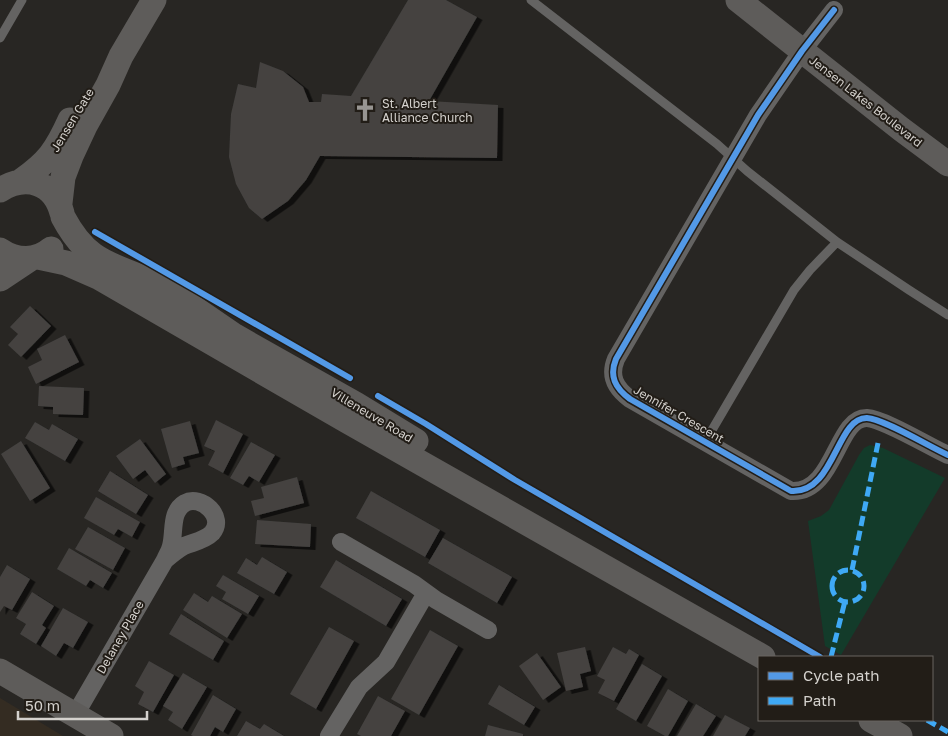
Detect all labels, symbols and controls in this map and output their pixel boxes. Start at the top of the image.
street label: Jensen Lakes Boulevard [806,52,926,150]
street label: Jensen Gate [47,85,97,155]
place label: St. Albert Alliance Church [382,96,473,125]
church icon: St. Albert Alliance Church [352,97,378,123]
street label: Jennifer Crescent [631,382,727,446]
street label: Villeneuve Road [328,385,416,445]
street label: Delaney Place [93,598,147,676]
legend [758,656,933,721]
text: Cycle path [803,666,879,684]
scale bar [18,688,146,720]
text: Path [803,691,836,709]
text: 50 m [25,696,60,714]

